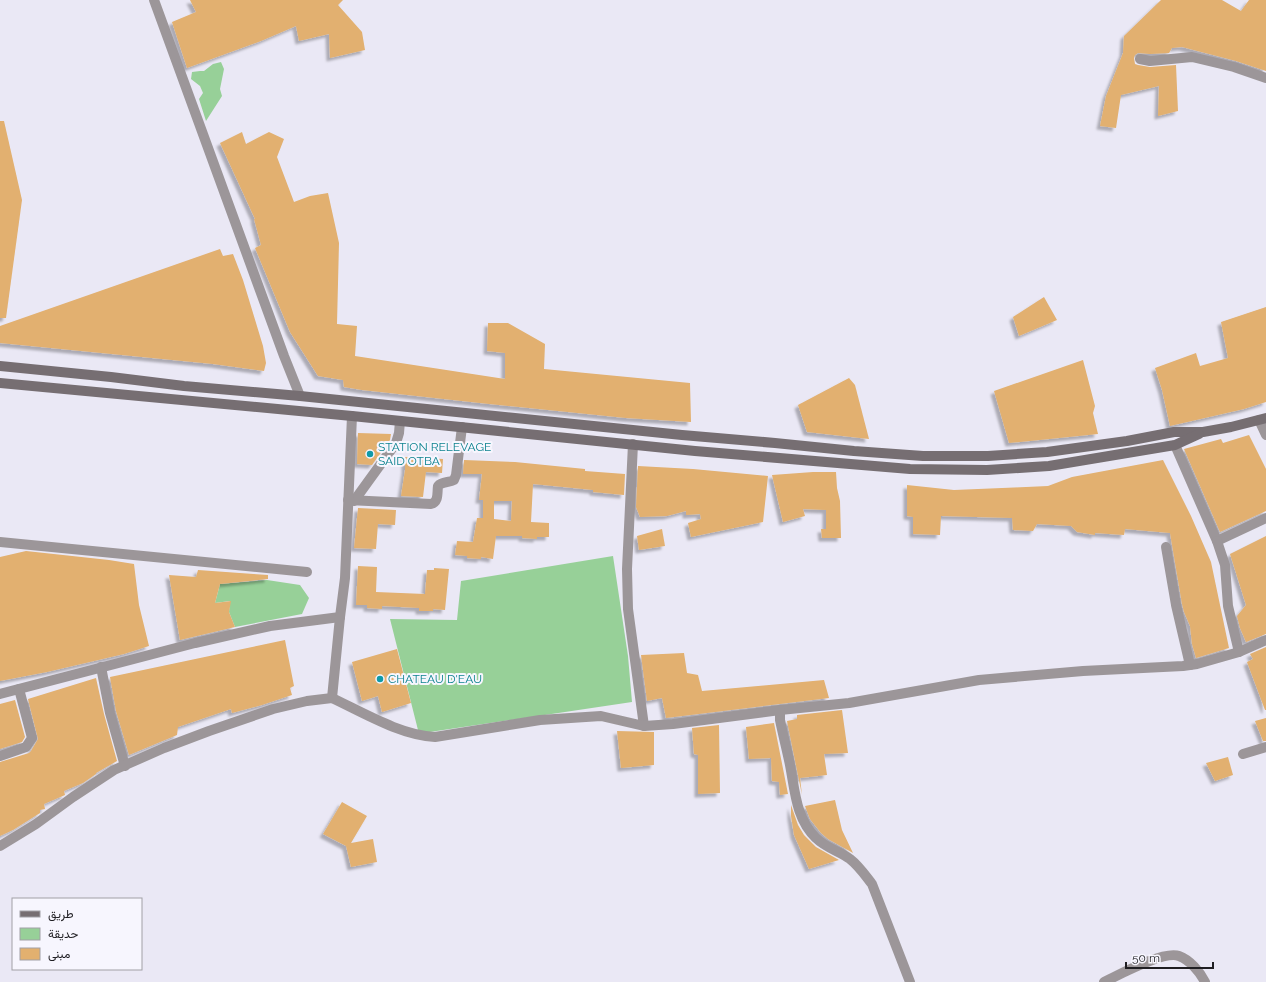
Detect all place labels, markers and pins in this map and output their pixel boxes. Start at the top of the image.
place label: STATION RELEVAGE SAID OTBA [378,440,491,468]
marker: STATION RELEVAGE SAID OTBA [365,449,375,459]
place label: CHATEAU D'EAU [388,672,482,686]
marker: CHATEAU D'EAU [375,674,385,684]

